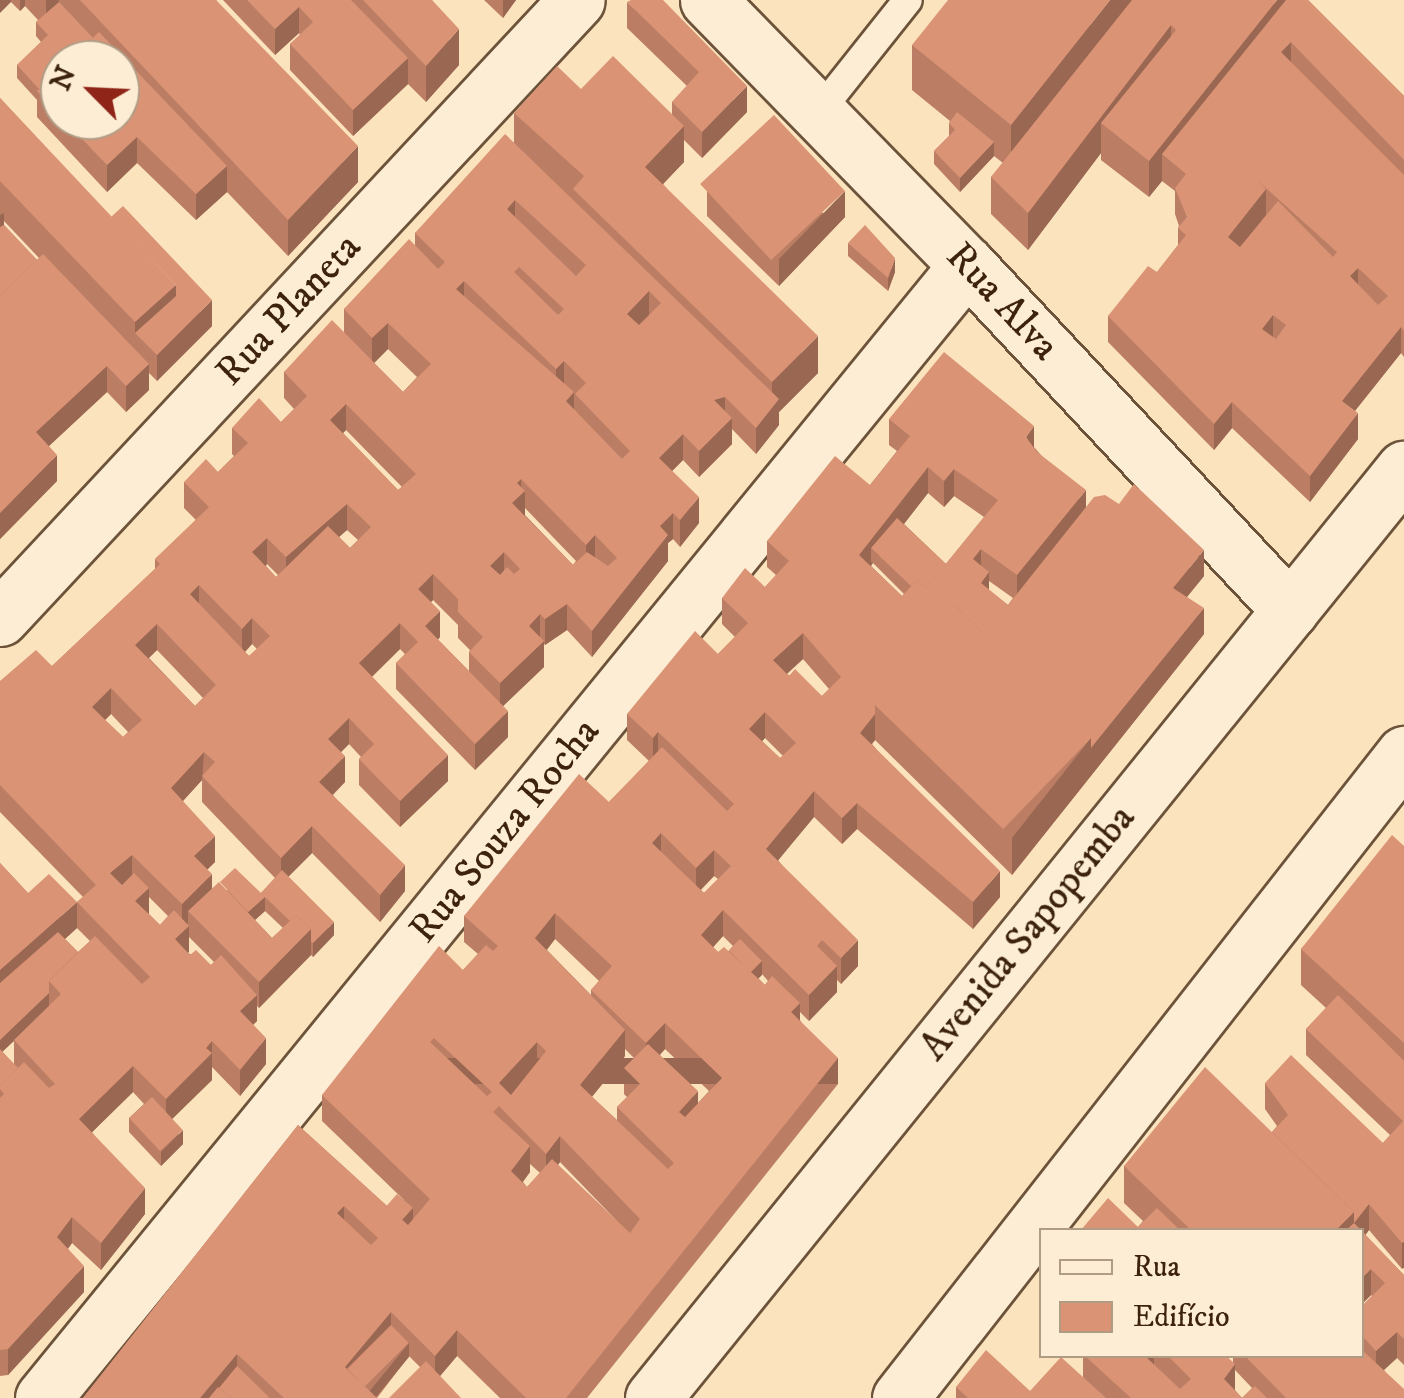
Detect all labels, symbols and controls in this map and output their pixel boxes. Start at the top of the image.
north arrow [40,40,140,140]
text: N [43,61,85,96]
street label: Rua Planeta [206,224,372,396]
street label: Rua Alva [936,233,1068,371]
street label: Rua Souza Rocha [400,709,610,953]
street label: Avenida Sapopemba [910,795,1146,1071]
legend [1039,1228,1364,1358]
text: Rua [1133,1249,1180,1286]
text: Edifício [1133,1299,1229,1336]

